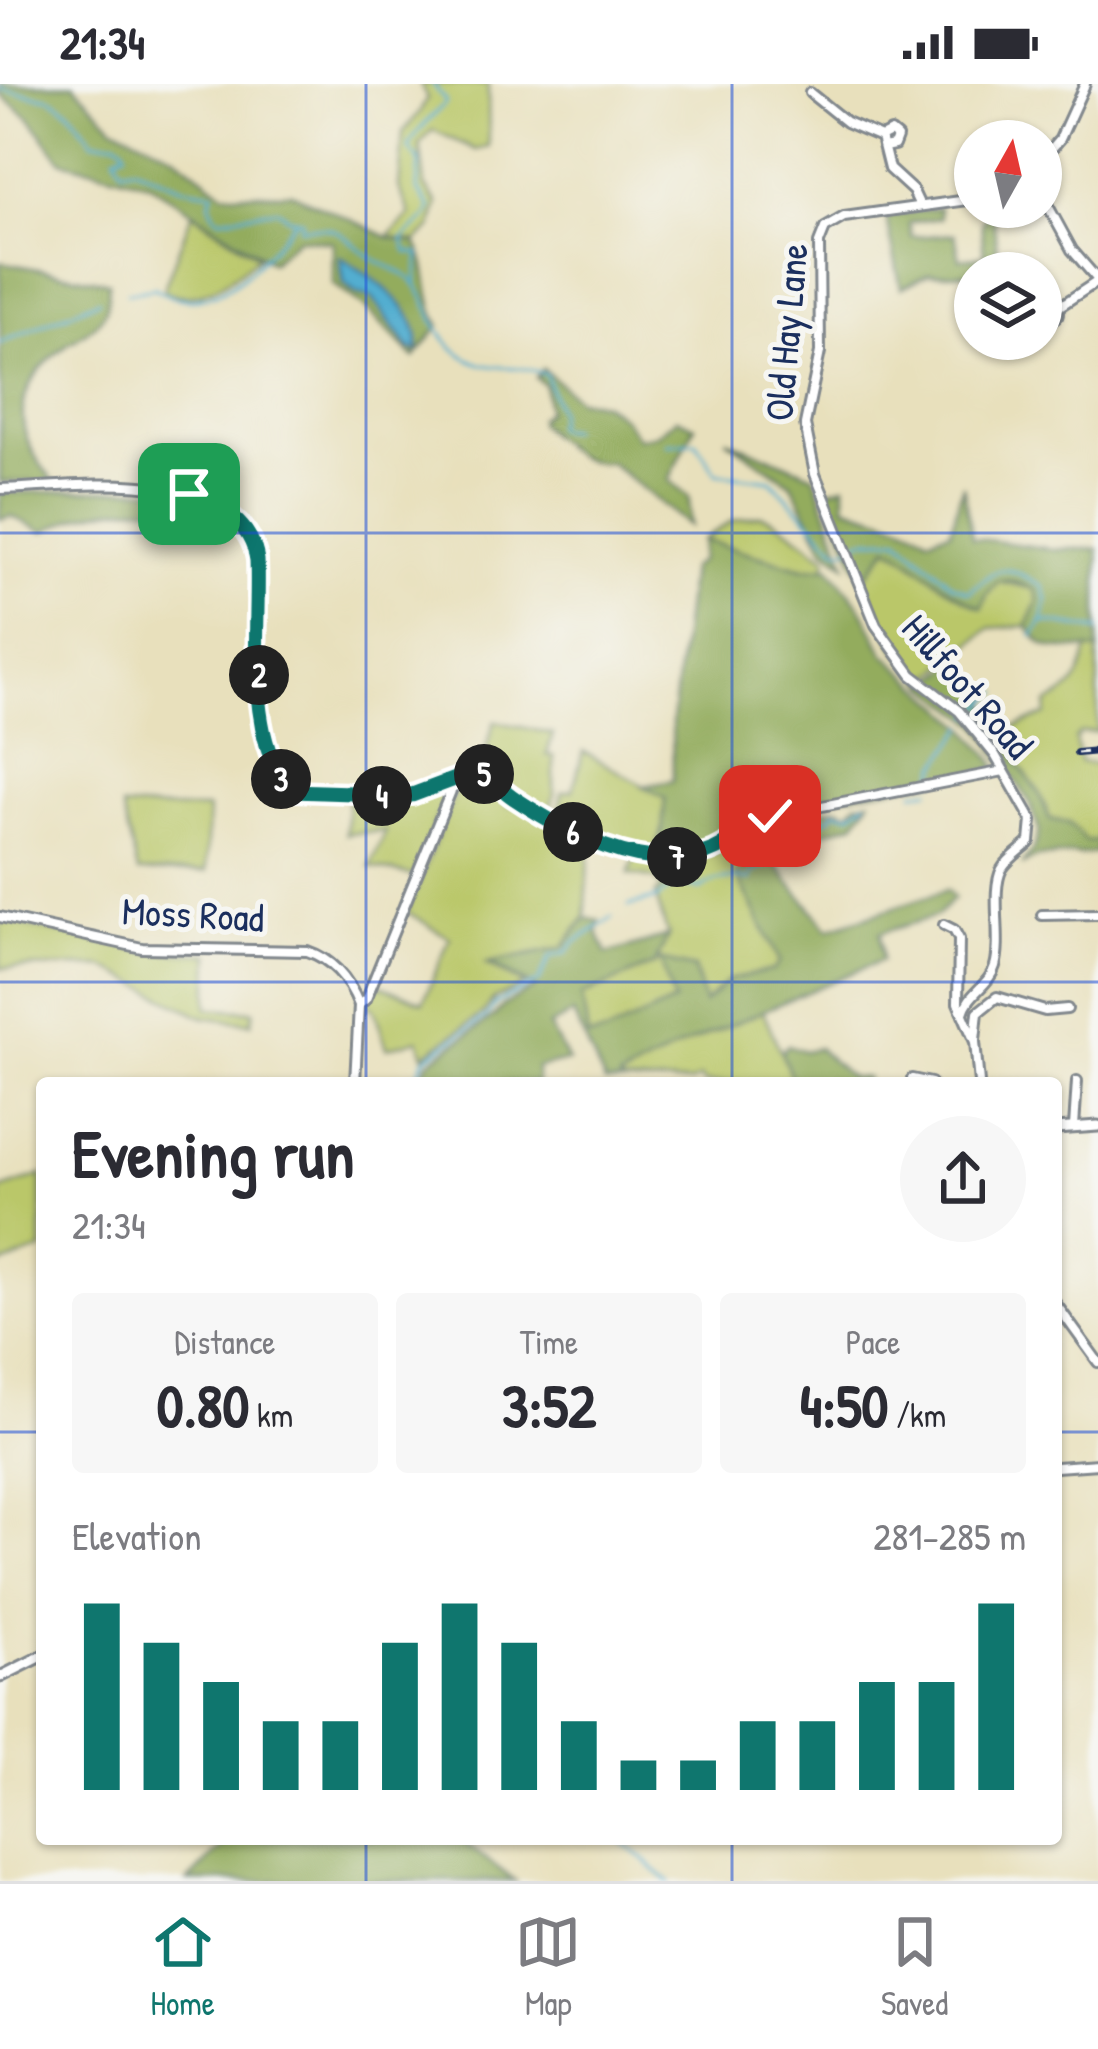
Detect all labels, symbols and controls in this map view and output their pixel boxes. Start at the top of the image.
text: 21:34 [60,12,145,73]
north arrow [954,120,1062,228]
map controls [954,120,1062,360]
street label: Old Hay Lane [751,241,820,423]
button: layers [954,252,1062,360]
pin [138,443,240,545]
icon: arrive [156,461,222,527]
street label: Hillfoot Road [891,602,1046,769]
pin: 2 [229,645,289,705]
text: 2 [251,653,267,697]
pin: 5 [454,744,514,804]
pin: 3 [251,749,311,809]
text: 5 [477,752,491,796]
text: 3 [274,757,288,801]
pin [719,765,821,867]
pin: 4 [352,766,412,826]
text: 4 [376,774,388,818]
icon: check [737,783,803,849]
pin: 6 [543,802,603,862]
text: 6 [566,810,580,854]
pin: 7 [647,827,707,887]
text: 7 [669,835,685,879]
street label: Moss Road [121,883,265,944]
text: Evening run [72,1108,354,1198]
button: share [900,1116,1026,1242]
text: 21:34 [72,1198,146,1251]
text: Distance [175,1320,275,1364]
text: Time [520,1320,578,1364]
text: Pace [846,1320,900,1364]
text: 0.80 [157,1364,249,1446]
text: 3:52 [502,1364,596,1446]
text: 4:50 [800,1364,889,1446]
text: km [249,1393,293,1437]
text: /km [889,1393,946,1437]
text: Elevation [72,1509,202,1562]
text: 281–285 m [873,1509,1026,1562]
tab: Home [150,1909,216,2025]
tab: Map [515,1909,581,2025]
tab: Saved [881,1909,948,2025]

